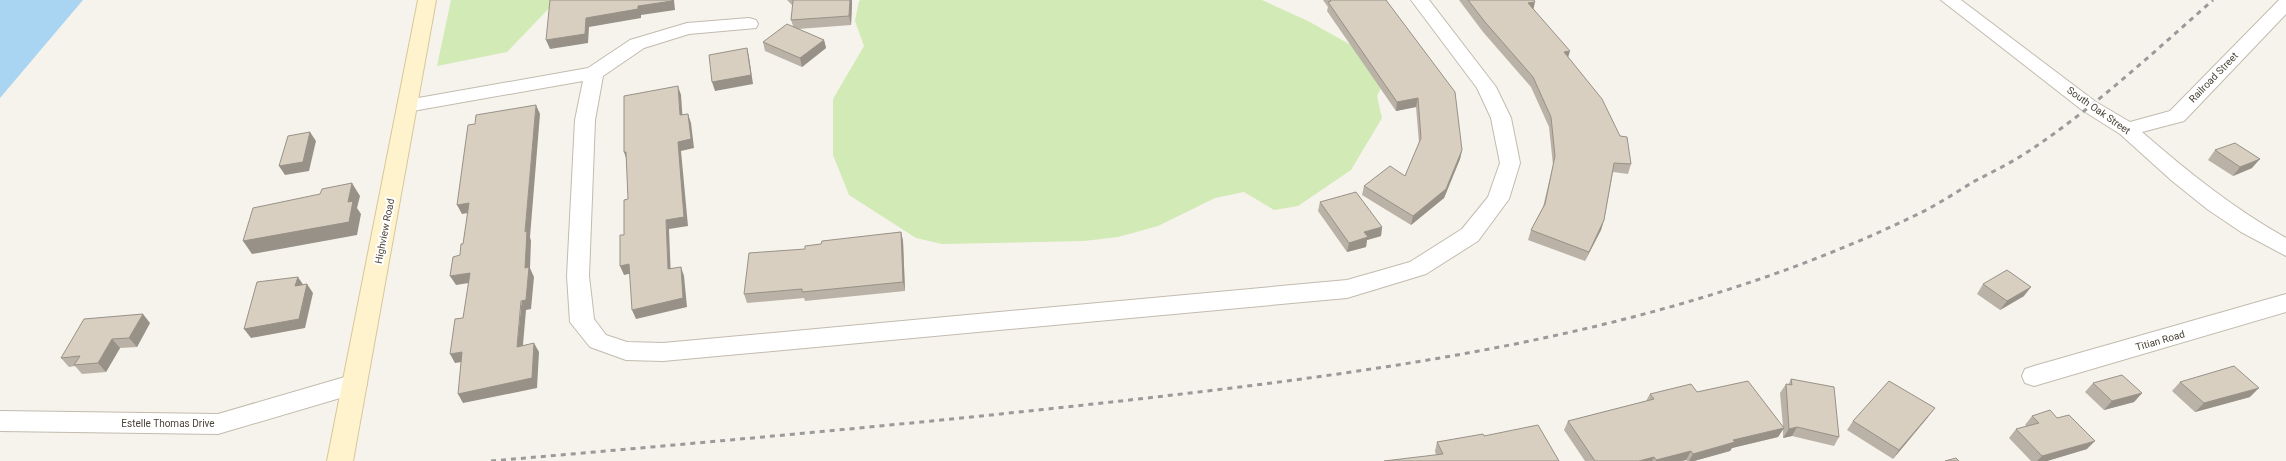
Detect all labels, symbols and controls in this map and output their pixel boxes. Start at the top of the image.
street label: Railroad Street [2187,50,2240,105]
street label: South Oak Street [2065,84,2132,136]
street label: Highview Road [373,198,396,265]
street label: Titian Road [2134,328,2186,353]
street label: Estelle Thomas Drive [121,418,215,429]

